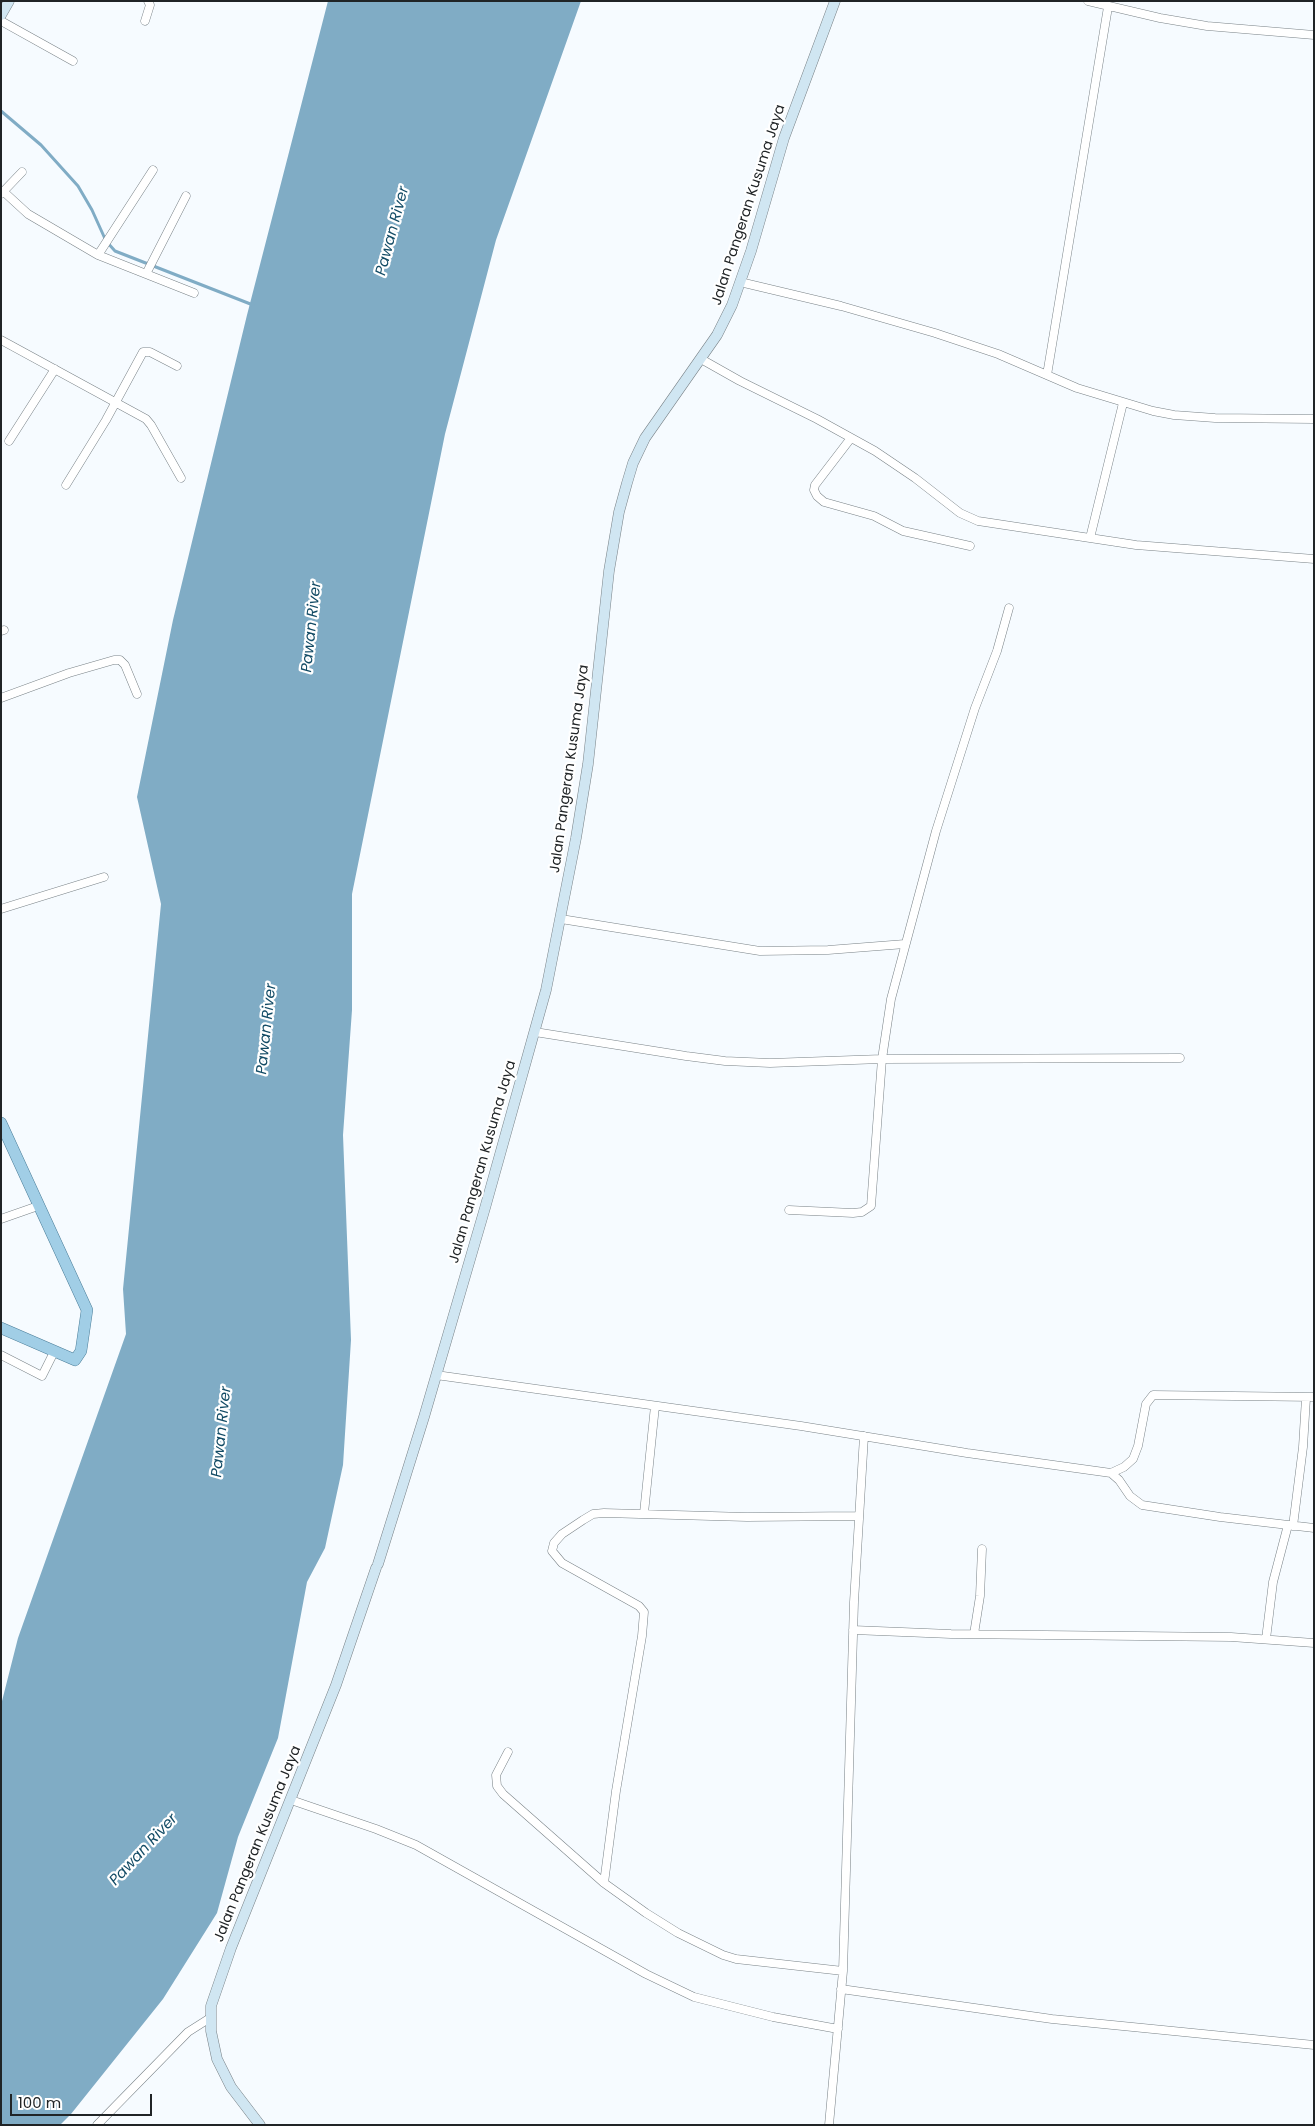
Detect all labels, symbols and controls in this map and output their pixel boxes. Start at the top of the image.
street label: Jalan Pangeran Kusuma Jaya [709,103,789,307]
water label: Pawan River [372,185,414,277]
water label: Pawan River [298,581,326,673]
street label: Jalan Pangeran Kusuma Jaya [547,664,593,874]
water label: Pawan River [253,983,281,1075]
street label: Jalan Pangeran Kusuma Jaya [446,1059,520,1265]
water label: Pawan River [208,1386,236,1478]
street label: Jalan Pangeran Kusuma Jaya [211,1743,305,1945]
water label: Pawan River [106,1810,182,1890]
scale bar [12,2084,155,2116]
text: 100 m [18,2092,61,2113]

